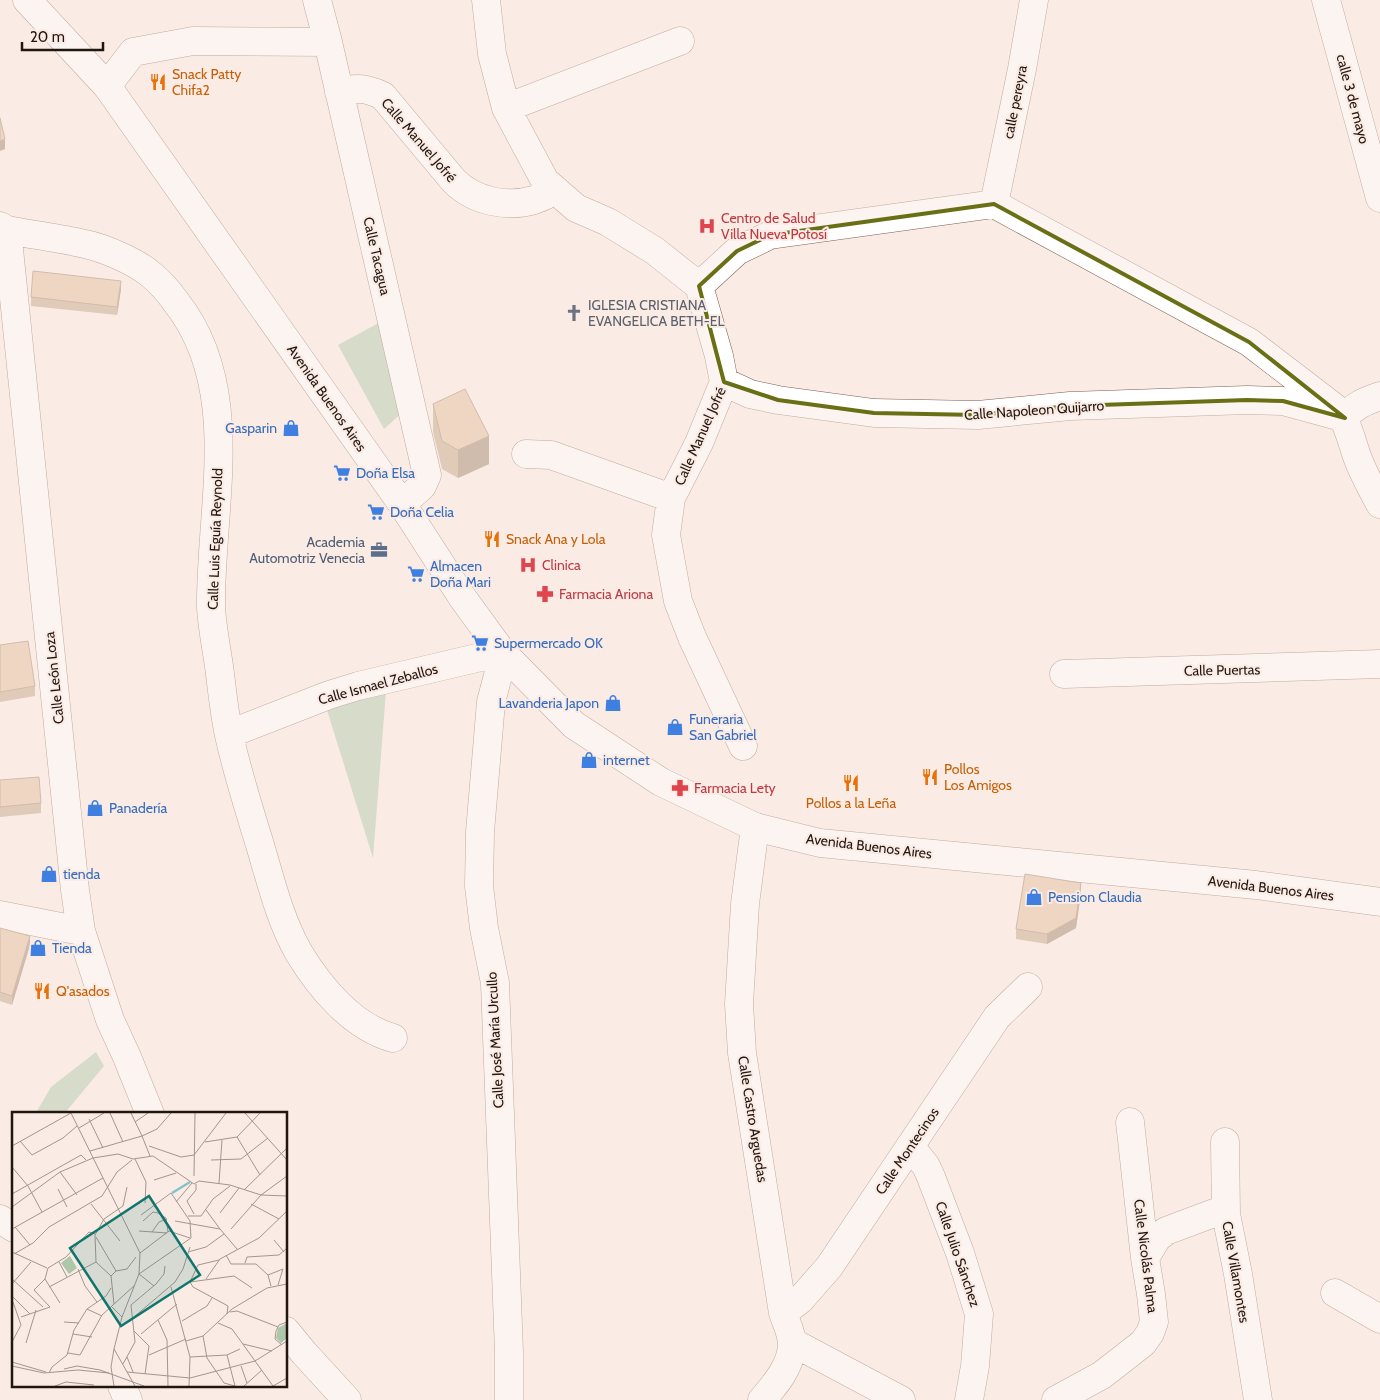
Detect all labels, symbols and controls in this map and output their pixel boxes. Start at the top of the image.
scale bar [22,20,104,52]
text: 20 m [30,28,65,46]
street label: calle 3 de mayo [1332,52,1374,146]
street label: calle pereyra [999,64,1031,140]
place label: Snack Patty Chifa2 [172,65,241,99]
restaurant icon: Snack Patty Chifa2 [148,72,168,92]
street label: Calle Manuel Jofré [377,94,461,186]
place label: Centro de Salud Villa Nueva Potosí [721,209,827,243]
street label: Calle Tacagua [359,215,395,297]
hospital icon: Centro de Salud Villa Nueva Potosí [697,216,717,236]
place label: IGLESIA CRISTIANA EVANGELICA BETH-EL [588,296,724,330]
church icon: IGLESIA CRISTIANA EVANGELICA BETH-EL [564,303,584,323]
street label: Avenida Buenos Aires [283,341,371,455]
street label: Calle Manuel Jofré [670,384,730,488]
street label: Calle Napoleon Quijarro [963,396,1105,424]
shop icon: Gasparin [281,418,301,438]
place label: Gasparin [225,419,277,437]
supermarket icon: Doña Elsa [332,463,352,483]
place label: Doña Elsa [356,464,415,482]
street label: Calle Luis Eguía Reynold [204,468,226,610]
supermarket icon: Doña Celia [366,502,386,522]
place label: Doña Celia [390,503,454,521]
restaurant icon: Snack Ana y Lola [482,529,502,549]
place label: Snack Ana y Lola [506,530,606,548]
place label: Academia Automotriz Venecia [249,533,365,567]
office icon: Academia Automotriz Venecia [369,540,389,560]
hospital icon: Clinica [518,555,538,575]
place label: Clinica [542,556,581,574]
place label: Almacen Doña Mari [430,557,491,591]
supermarket icon: Almacen Doña Mari [406,564,426,584]
pharmacy icon: Farmacia Ariona [535,584,555,604]
place label: Farmacia Ariona [559,585,653,603]
street label: Calle León Loza [40,631,68,725]
supermarket icon: Supermercado OK [470,633,490,653]
place label: Supermercado OK [494,634,603,652]
street label: Calle Ismael Zeballos [316,659,440,709]
street label: Calle Puertas [1184,660,1260,680]
shop icon: Lavanderia Japon [603,693,623,713]
place label: Lavanderia Japon [498,694,599,712]
place label: Funeraria San Gabriel [689,710,757,744]
shop icon: Funeraria San Gabriel [665,717,685,737]
shop icon: internet [579,750,599,770]
place label: internet [603,751,650,769]
place label: Pollos Los Amigos [944,760,1012,794]
restaurant icon: Pollos Los Amigos [920,767,940,787]
restaurant icon: Pollos a la Leña [841,773,861,793]
pharmacy icon: Farmacia Lety [670,778,690,798]
place label: Farmacia Lety [694,779,776,797]
place label: Pollos a la Leña [806,794,896,812]
shop icon: Panadería [85,798,105,818]
place label: Panadería [109,799,167,817]
street label: Avenida Buenos Aires [805,829,933,863]
shop icon: tienda [39,864,59,884]
place label: tienda [63,865,100,883]
street label: Avenida Buenos Aires [1207,871,1335,905]
shop icon: Pension Claudia [1024,887,1044,907]
place label: Pension Claudia [1048,888,1142,906]
shop icon: Tienda [28,938,48,958]
place label: Tienda [52,939,92,957]
street label: Calle José María Urcullo [482,971,508,1109]
restaurant icon: Q'asados [32,981,52,1001]
place label: Q'asados [56,982,110,1000]
street label: Calle Castro Arguedas [734,1054,772,1184]
street label: Calle Montecinos [871,1104,943,1198]
inset map [12,1112,288,1388]
street label: Calle Nicolás Palma [1130,1198,1162,1314]
street label: Calle Julio Sánchez [932,1199,985,1310]
street label: Calle Villamontes [1218,1220,1254,1324]

